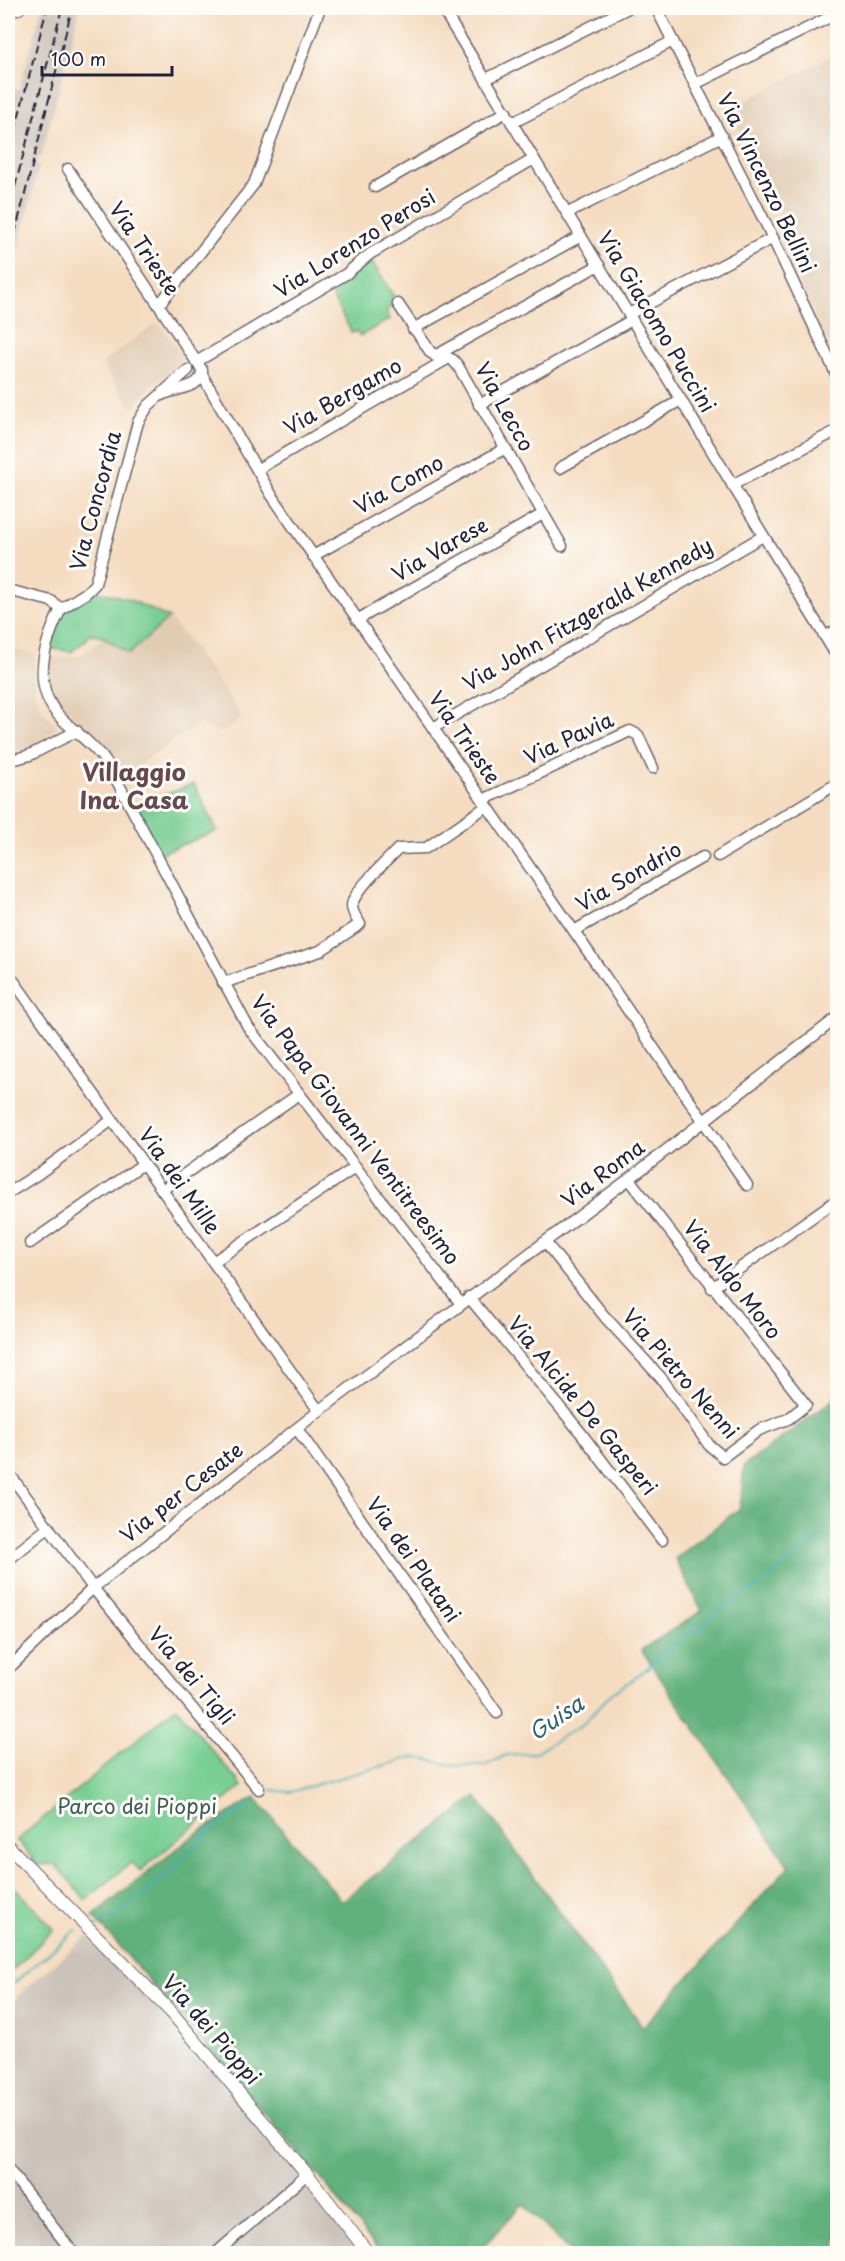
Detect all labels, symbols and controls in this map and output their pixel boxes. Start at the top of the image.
scale bar [42,39,172,77]
text: 100 m [51,45,106,72]
street label: Via Vincenzo Bellini [710,86,825,278]
street label: Via Lorenzo Perosi [267,180,441,305]
street label: Via Trieste [102,194,189,301]
street label: Via Giacomo Puccini [591,224,725,418]
street label: Via Bergamo [277,348,407,442]
street label: Via Lecco [468,355,543,457]
street label: Via Concordia [60,426,128,574]
street label: Via Como [347,445,449,521]
street label: Via Varese [385,508,493,589]
street label: Via John Fitzgerald Kennedy [456,528,718,698]
street label: Via Trieste [422,684,510,790]
street label: Via Pavia [518,702,619,772]
district label: Villaggio Ina Casa [80,753,189,817]
street label: Via Sondrio [569,832,687,918]
street label: Via Papa Giovanni Ventitreesimo [244,987,469,1271]
street label: Via dei Mille [132,1120,229,1240]
street label: Via Roma [553,1130,650,1214]
street label: Via Aldo Moro [677,1212,791,1345]
street label: Via Pietro Nenni [616,1300,747,1445]
street label: Via Alcide De Gasperi [501,1308,666,1501]
street label: Via per Cesate [112,1433,249,1550]
street label: Via dei Platani [359,1490,470,1628]
street label: Via dei Tigli [142,1618,243,1731]
water label: Guisa [521,1686,590,1747]
park label: Parco dei Pioppi [57,1789,217,1821]
street label: Via dei Pioppi [155,1966,270,2091]

